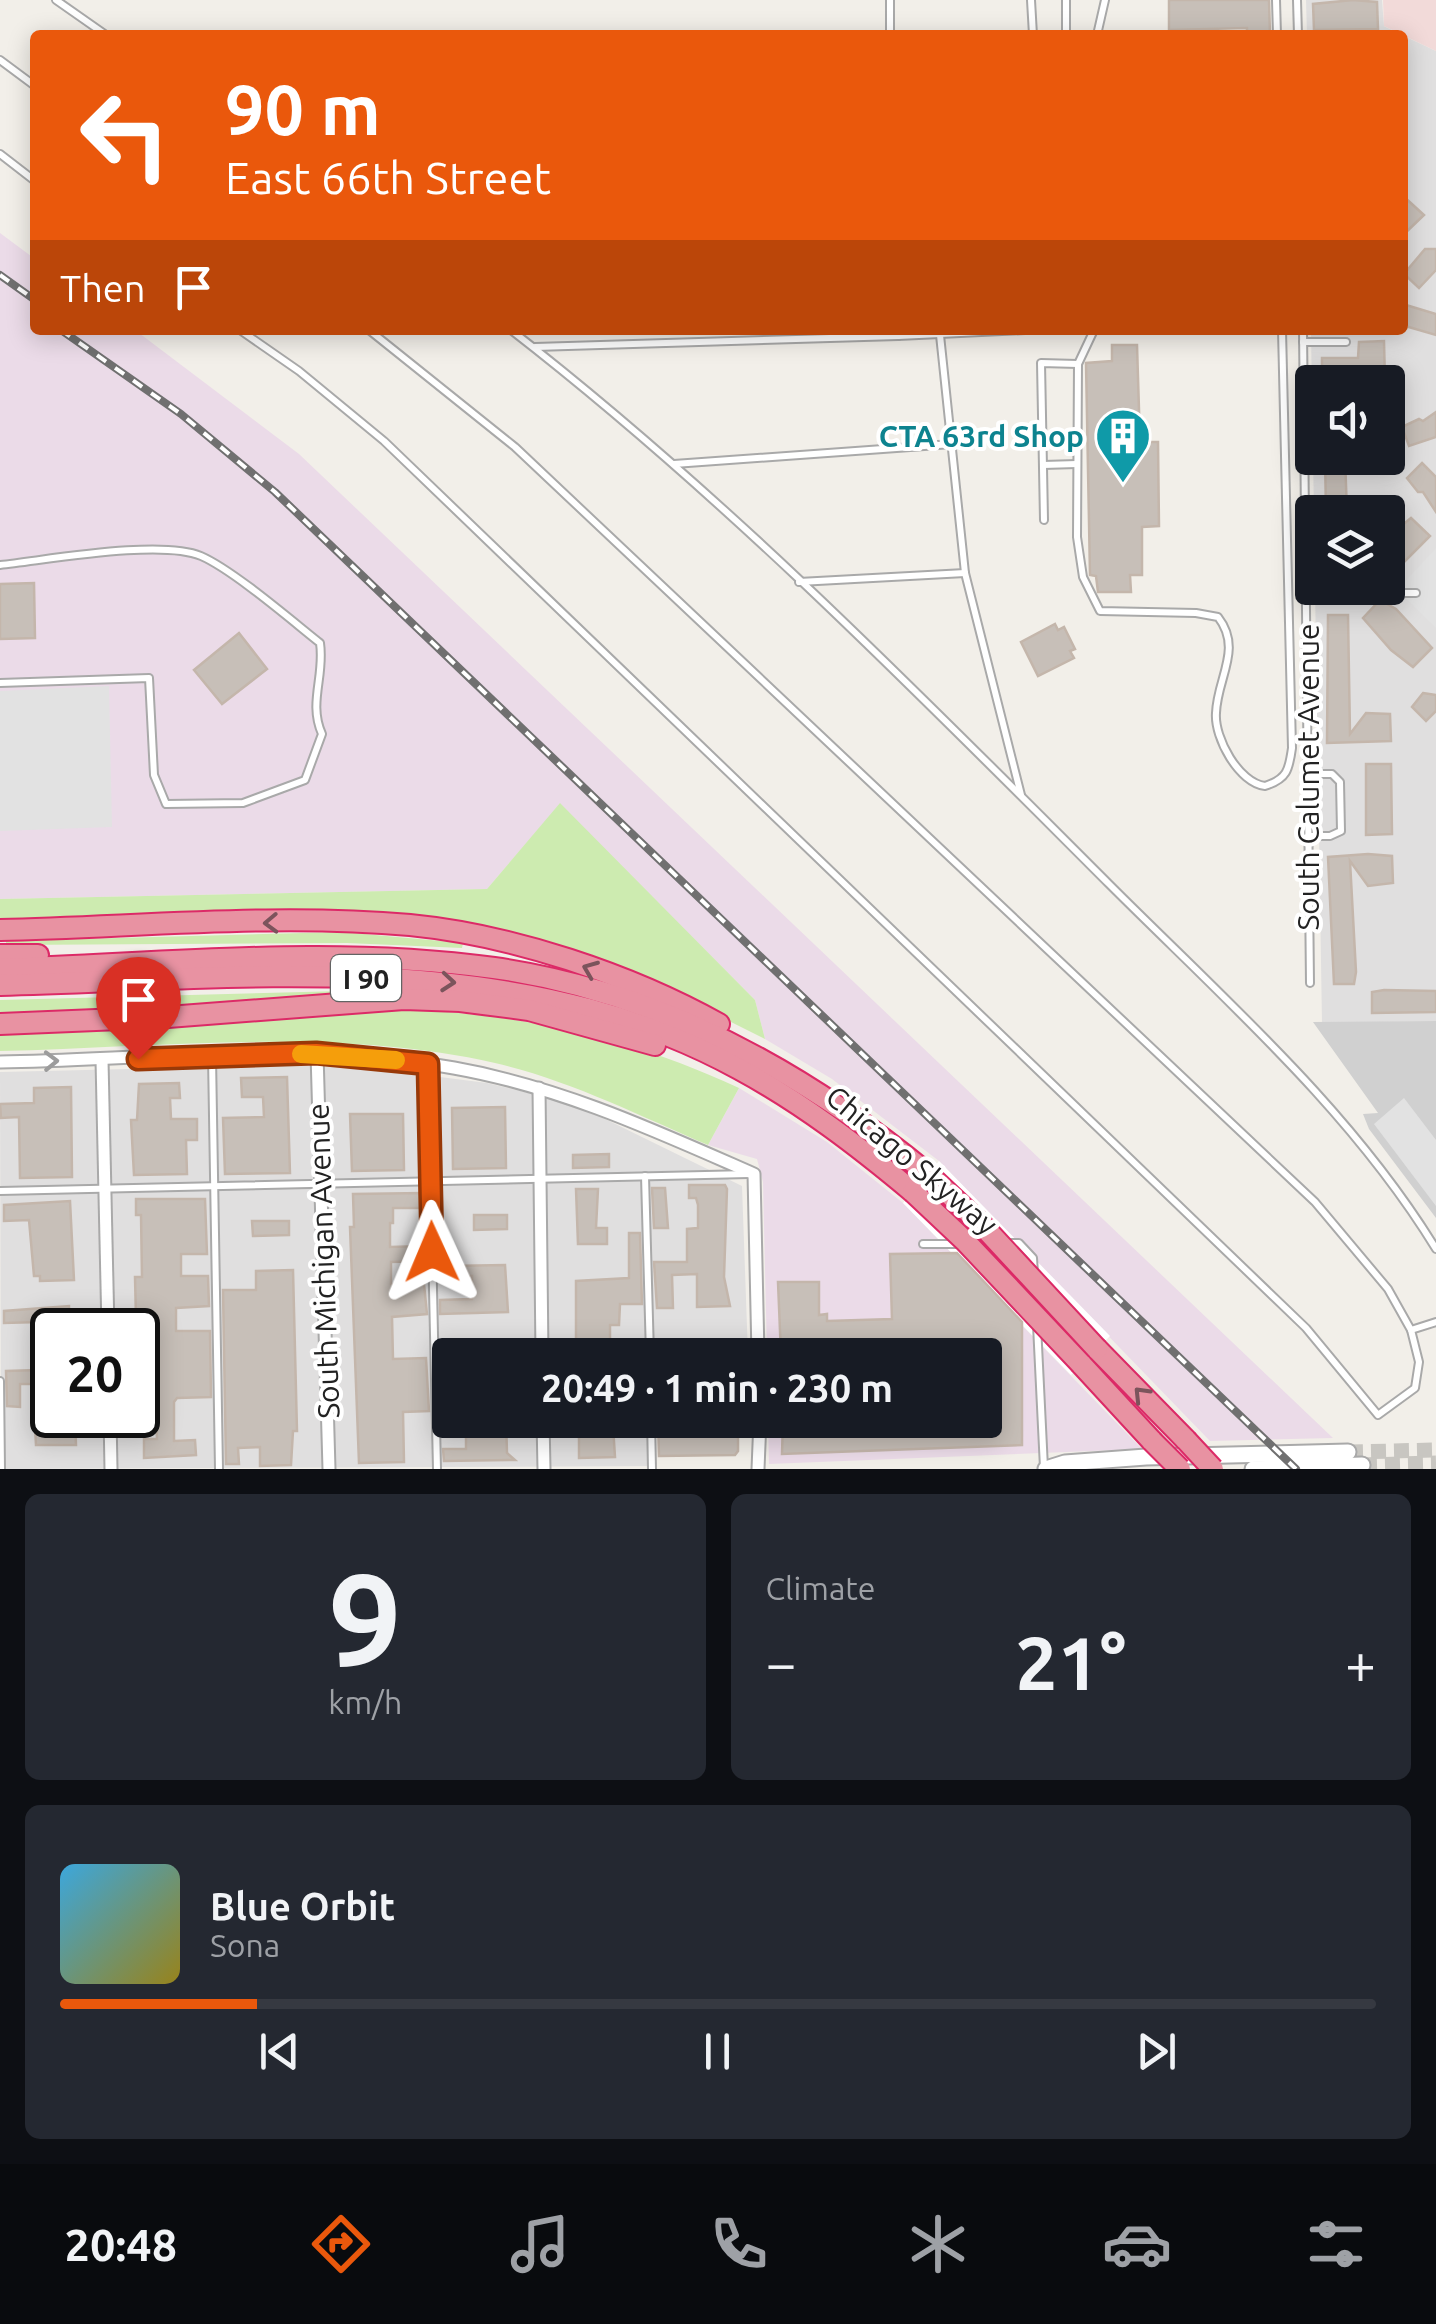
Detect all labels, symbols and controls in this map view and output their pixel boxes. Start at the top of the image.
icon: left [60,70,190,200]
text: 90 m [225,70,381,148]
text: East 66th Street [225,152,551,203]
icon: arrive [166,260,221,315]
text: Then [60,267,146,309]
map controls [1295,365,1405,605]
button: sound [1295,365,1405,475]
building icon: CTA 63rd Shop [1093,406,1153,485]
place label: CTA 63rd Shop [879,419,1084,453]
button: layers [1295,495,1405,605]
street label: South Calumet Avenue [1291,623,1325,931]
one-way arrow [262,912,278,933]
road number: I 90 [331,955,401,1001]
pin [96,957,181,1060]
one-way arrow [582,960,600,980]
one-way arrow [440,971,456,993]
icon: arrive [111,972,166,1027]
one-way arrow [43,1051,59,1072]
street label: Chicago Skyway [820,1079,1004,1241]
street label: South Michigan Avenue [301,1103,345,1419]
position arrow [380,1200,484,1304]
speed limit sign: 20 [30,1308,160,1438]
text: 20:49 · 1 min · 230 m [541,1367,893,1409]
one-way arrow [1135,1388,1153,1406]
text: 9 [329,1546,402,1692]
text: Climate [766,1570,876,1606]
text: 21° [1015,1620,1126,1704]
text: − [766,1632,797,1693]
text: + [1345,1632,1376,1693]
text: km/h [328,1684,402,1720]
text: Blue Orbit [210,1885,395,1927]
text: Sona [210,1927,280,1963]
icon: previous [252,2024,307,2079]
icon: pause [690,2024,745,2079]
icon: next [1129,2024,1184,2079]
icon: directions [306,2209,376,2279]
icon: music [505,2209,575,2279]
icon: phone [704,2209,774,2279]
icon: climate [903,2209,973,2279]
icon: car [1102,2209,1172,2279]
icon: filters [1301,2209,1371,2279]
text: 20:48 [65,2219,177,2270]

